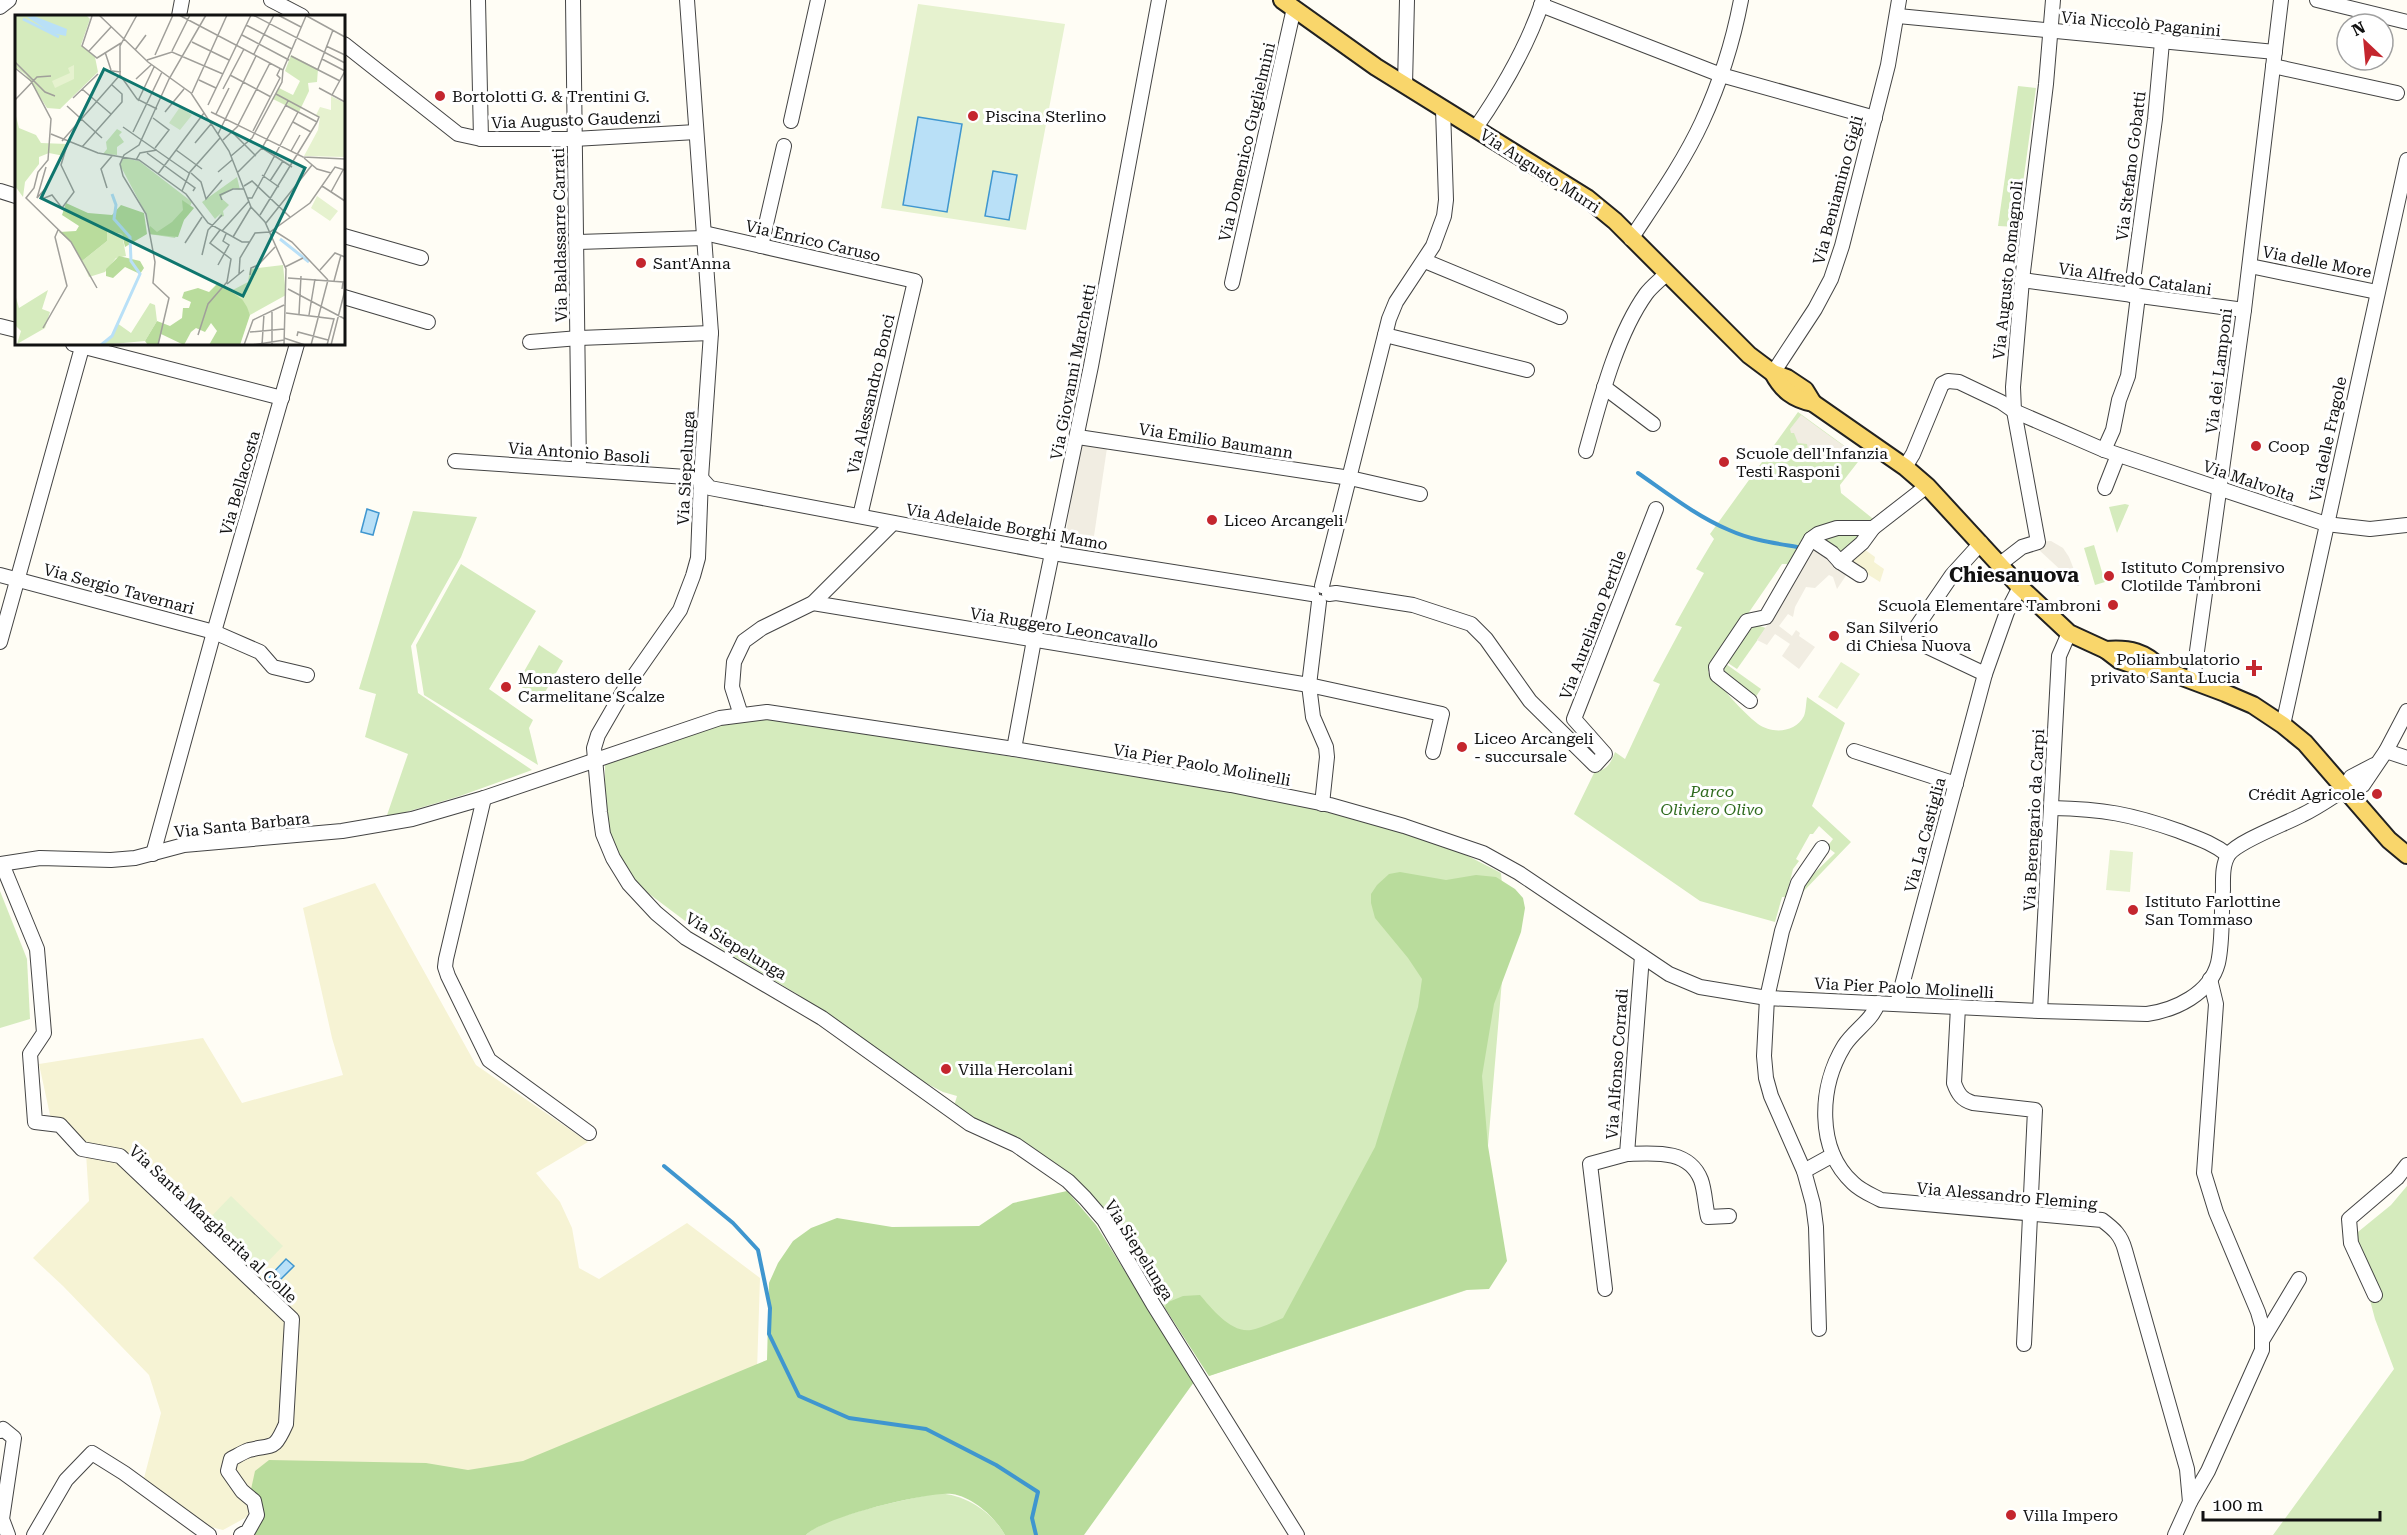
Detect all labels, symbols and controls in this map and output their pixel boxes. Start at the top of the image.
street label: Via Niccolò Paganini [2060,8,2222,40]
north arrow [2335,12,2395,72]
inset map [15,15,345,345]
text: N [2349,18,2368,40]
street label: Via Domenico Guglielmini [1215,41,1279,243]
place label: Bortolotti G. & Trentini G. [452,87,650,106]
marker: Bortolotti G. & Trentini G. [433,89,447,103]
street label: Via Stefano Gobatti [2112,90,2150,242]
place label: Piscina Sterlino [985,107,1107,126]
street label: Via Augusto Gaudenzi [491,108,661,132]
marker: Piscina Sterlino [966,109,980,123]
street label: Via Beniamino Gigli [1809,114,1867,266]
street label: Via Augusto Murri [1476,125,1604,217]
street label: Via Baldassarre Carrati [549,148,571,322]
street label: Via Augusto Romagnoli [1989,180,2027,360]
street label: Via Enrico Caruso [744,216,883,266]
street label: Via delle More [2261,242,2373,282]
place label: Sant'Anna [653,254,731,273]
marker: Sant'Anna [634,256,648,270]
street label: Via Alfredo Catalani [2057,259,2213,299]
street label: Via Giovanni Marchetti [1047,282,1099,462]
street label: Via dei Lamponi [2202,307,2236,435]
street label: Via Alessandro Bonci [843,312,899,476]
street label: Via delle Fragole [2305,375,2351,503]
street label: Via Siepelunga [674,410,699,526]
street label: Via Emilio Baumann [1137,419,1295,463]
street label: Via Bellacosta [216,428,264,537]
place label: Coop [2268,437,2310,456]
street label: Via Antonio Basoli [507,439,651,467]
marker: Coop [2249,439,2263,453]
place label: Scuole dell'Infanzia Testi Rasponi [1736,444,1888,481]
marker: Scuole dell'Infanzia Testi Rasponi [1717,455,1731,469]
street label: Via Malvolta [2201,456,2298,506]
street label: Via Adelaide Borghi Mamo [905,500,1110,554]
place label: Liceo Arcangeli [1224,511,1344,530]
marker: Liceo Arcangeli [1205,513,1219,527]
street label: Via Aureliano Pertile [1556,548,1630,702]
place label: Istituto Comprensivo Clotilde Tambroni [2121,558,2285,595]
street label: Via Sergio Tavernari [42,560,196,618]
district label: Chiesanuova [1949,563,2079,587]
marker: Istituto Comprensivo Clotilde Tambroni [2102,569,2116,583]
place label: Scuola Elementare Tambroni [1878,596,2101,615]
marker: Scuola Elementare Tambroni [2106,598,2120,612]
street label: Via Ruggero Leoncavallo [969,604,1160,652]
place label: San Silverio di Chiesa Nuova [1846,618,1971,655]
marker: San Silverio di Chiesa Nuova [1827,629,1841,643]
place label: Poliambulatorio privato Santa Lucia [2090,650,2240,687]
marker: Poliambulatorio privato Santa Lucia [2245,659,2263,677]
place label: Monastero delle Carmelitane Scalze [518,669,665,706]
marker: Monastero delle Carmelitane Scalze [499,680,513,694]
street label: Via Berengario da Carpi [2020,728,2048,912]
place label: Liceo Arcangeli - succursale [1474,729,1594,766]
street label: Via Pier Paolo Molinelli [1112,740,1292,790]
marker: Liceo Arcangeli - succursale [1455,740,1469,754]
street label: Via La Castiglia [1900,775,1950,895]
park label: Parco Oliviero Olivo [1661,782,1763,819]
place label: Crédit Agricole [2248,785,2365,804]
marker: Crédit Agricole [2370,787,2384,801]
street label: Via Santa Barbara [173,808,311,842]
place label: Istituto Farlottine San Tommaso [2145,892,2281,929]
marker: Istituto Farlottine San Tommaso [2126,903,2140,917]
street label: Via Siepelunga [682,908,790,984]
street label: Via Pier Paolo Molinelli [1814,974,1994,1002]
street label: Via Alfonso Corradi [1602,988,1632,1140]
place label: Villa Hercolani [958,1060,1073,1079]
marker: Villa Hercolani [939,1062,953,1076]
street label: Via Santa Margherita al Colle [125,1141,301,1307]
street label: Via Alessandro Fleming [1916,1179,2099,1213]
street label: Via Siepelunga [1101,1196,1178,1304]
scale bar [2203,1484,2380,1522]
text: 100 m [2212,1494,2263,1515]
place label: Villa Impero [2023,1506,2118,1525]
marker: Villa Impero [2004,1508,2018,1522]

